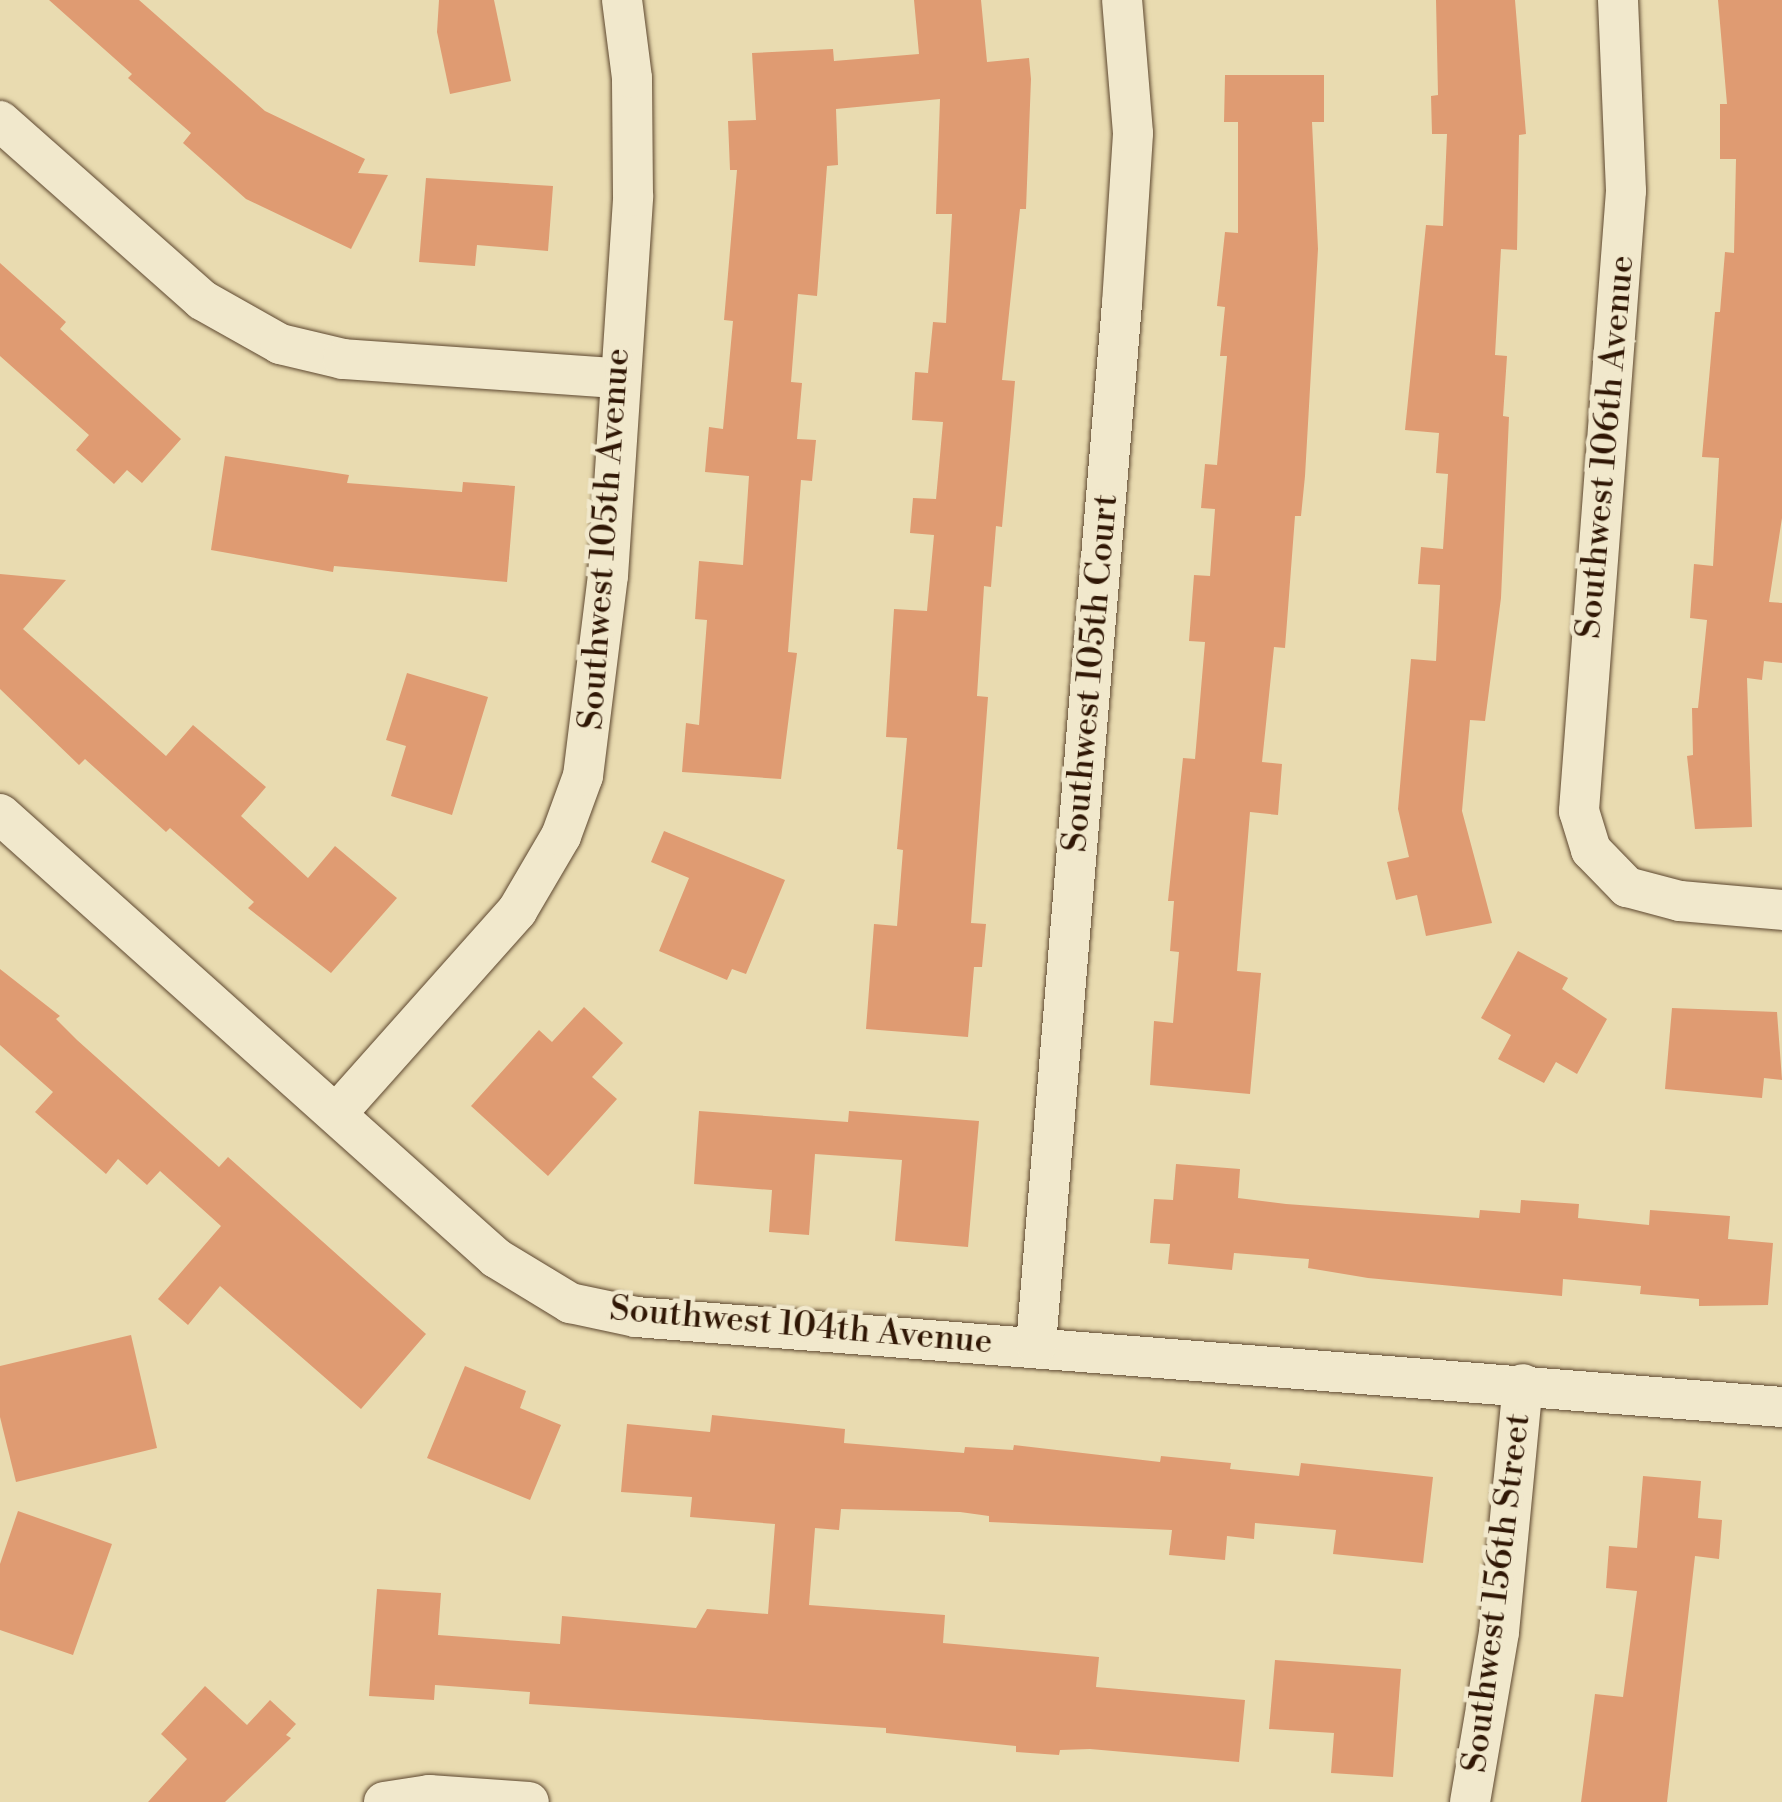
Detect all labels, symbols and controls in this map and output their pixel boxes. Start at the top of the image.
street label: Southwest 106th Avenue [1568,254,1644,640]
street label: Southwest 105th Avenue [571,347,639,731]
street label: Southwest 105th Court [1054,492,1128,854]
street label: Southwest 104th Avenue [608,1288,994,1364]
street label: Southwest 156th Street [1454,1411,1540,1775]

